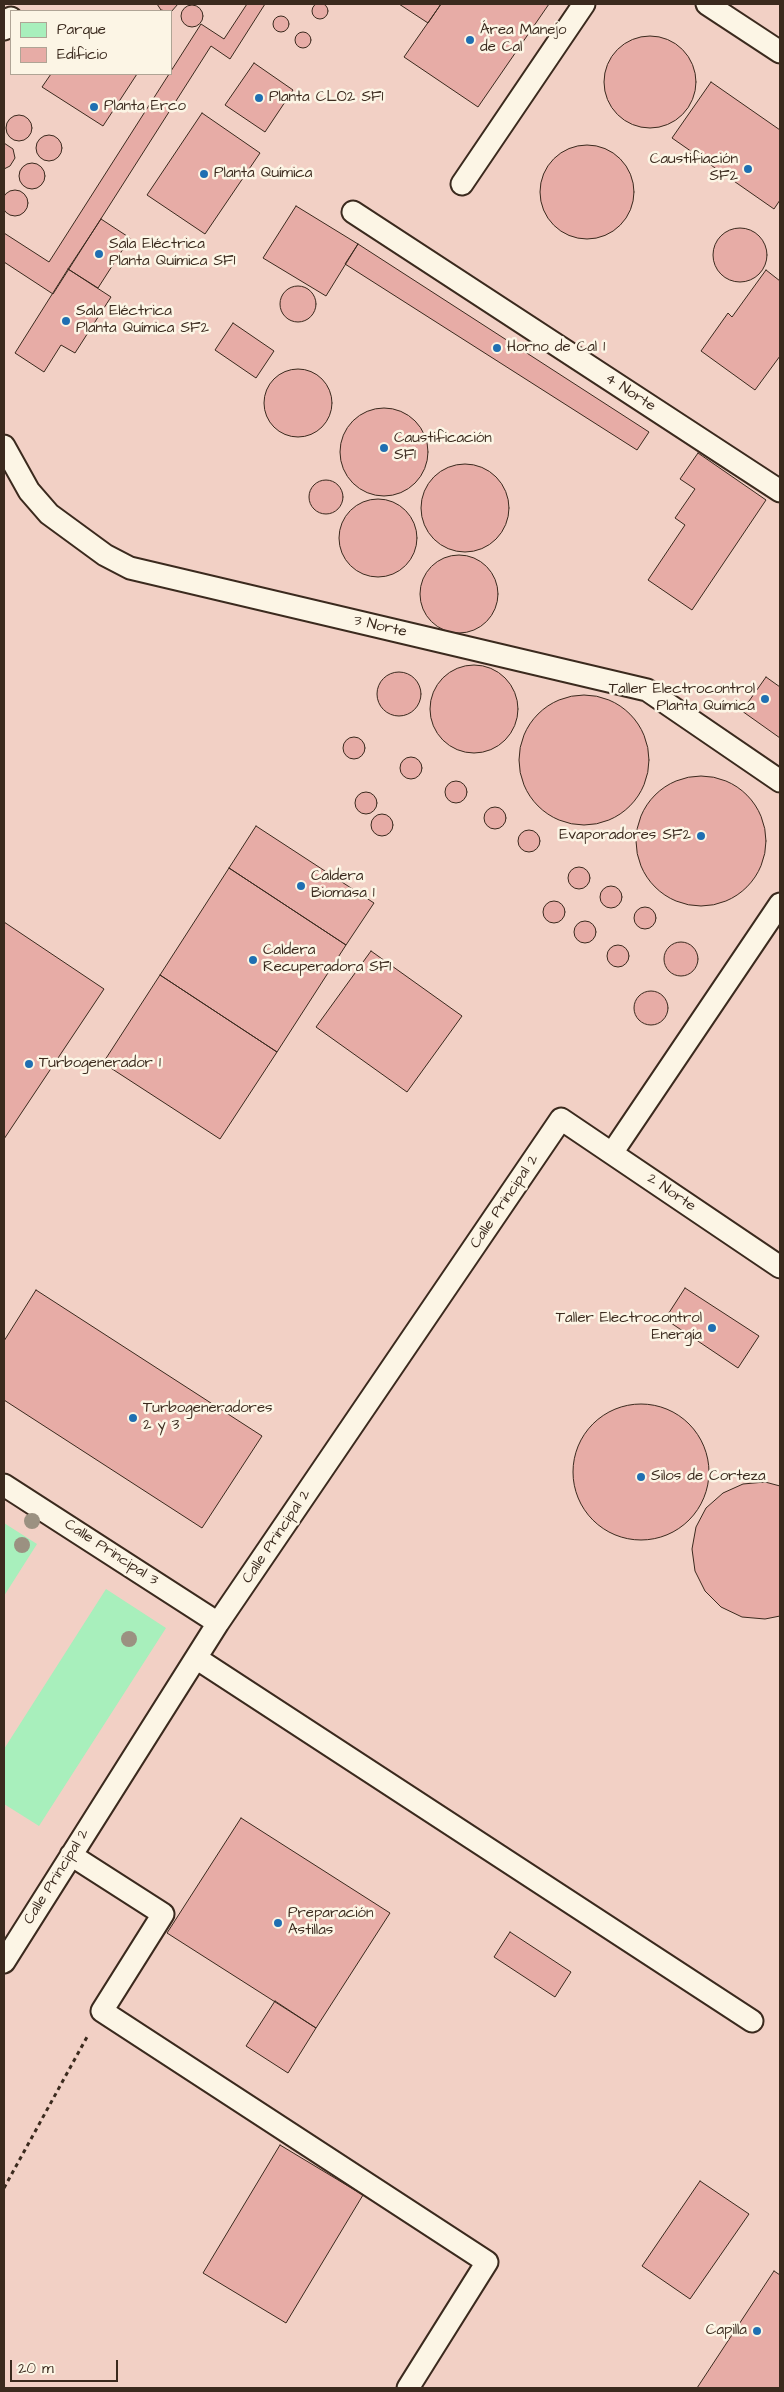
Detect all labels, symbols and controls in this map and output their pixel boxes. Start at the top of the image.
legend [10,10,172,75]
text: Parque [57,19,106,40]
place label: Área Manejo de Cal [480,22,566,57]
marker: Área Manejo de Cal [464,34,476,46]
text: Edificio [57,44,107,65]
place label: Planta CLO2 SF1 [269,89,383,107]
marker: Planta CLO2 SF1 [253,92,265,104]
place label: Planta Erco [104,98,186,116]
marker: Planta Erco [88,101,100,113]
place label: Caustifiación SF2 [650,151,738,186]
marker: Caustifiación SF2 [742,163,754,175]
place label: Planta Química [214,165,312,183]
marker: Planta Química [198,168,210,180]
place label: Sala Eléctrica Planta Química SF1 [109,236,235,271]
marker: Sala Eléctrica Planta Química SF1 [93,248,105,260]
place label: Sala Eléctrica Planta Química SF2 [76,303,209,338]
marker: Sala Eléctrica Planta Química SF2 [60,315,72,327]
place label: Horno de Cal 1 [507,339,605,357]
marker: Horno de Cal 1 [491,342,503,354]
street label: 4 Norte [601,370,659,416]
place label: Caustificación SF1 [394,430,492,465]
marker: Caustificación SF1 [378,442,390,454]
street label: 3 Norte [352,612,408,642]
place label: Taller Electrocontrol Planta Química [609,681,755,716]
marker: Taller Electrocontrol Planta Química [759,693,771,705]
place label: Evaporadores SF2 [559,827,691,845]
marker: Evaporadores SF2 [695,830,707,842]
place label: Caldera Biomasa 1 [311,868,375,903]
marker: Caldera Biomasa 1 [295,880,307,892]
place label: Caldera Recuperadora SF1 [263,942,391,977]
marker: Caldera Recuperadora SF1 [247,954,259,966]
place label: Turbogenerador 1 [39,1055,161,1073]
marker: Turbogenerador 1 [23,1058,35,1070]
street label: Calle Principal 2 [467,1152,543,1252]
street label: 2 Norte [643,1170,699,1216]
place label: Taller Electrocontrol Energía [556,1310,702,1345]
marker: Taller Electrocontrol Energía [706,1322,718,1334]
place label: Turbogeneradores 2 y 3 [143,1400,273,1435]
marker: Turbogeneradores 2 y 3 [127,1412,139,1424]
place label: Silos de Corteza [651,1468,766,1486]
marker: Silos de Corteza [635,1471,647,1483]
street label: Calle Principal 2 [239,1487,315,1587]
street label: Calle Principal 3 [61,1516,161,1590]
street label: Calle Principal 2 [20,1826,94,1928]
place label: Preparación Astillas [288,1905,374,1940]
marker: Preparación Astillas [272,1917,284,1929]
place label: Capilla [706,2322,747,2340]
marker: Capilla [751,2325,763,2337]
scale bar [12,2350,120,2382]
text: 20 m [18,2358,54,2379]

